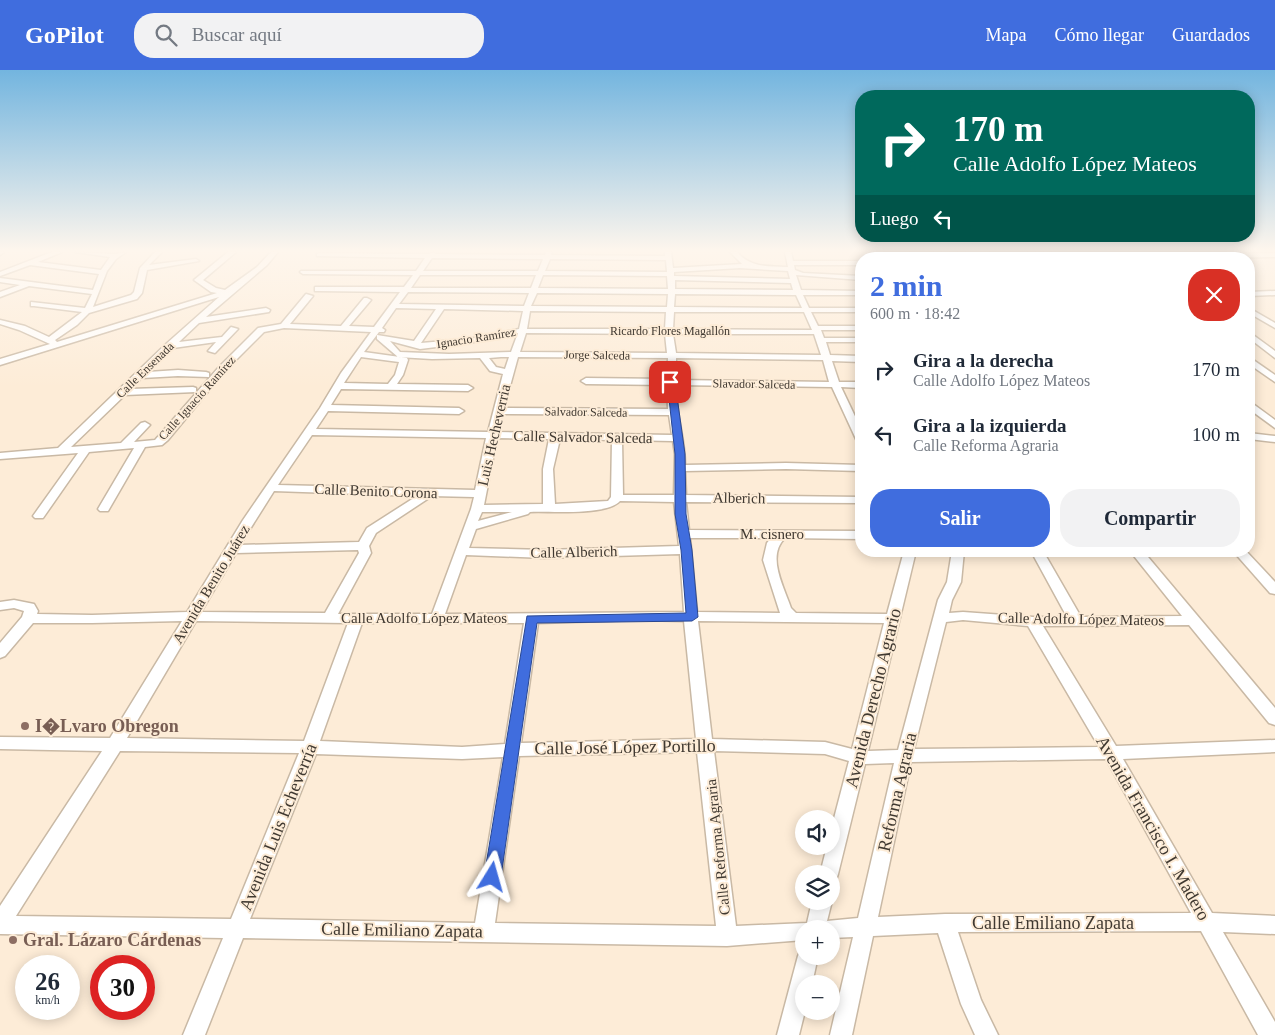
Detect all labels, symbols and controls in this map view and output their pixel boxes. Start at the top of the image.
search box [134,13,484,58]
icon: search [152,21,180,49]
text: GoPilot [25,22,104,48]
text: Buscar aquí [192,24,282,45]
text: Mapa [986,25,1027,45]
text: Cómo llegar [1055,25,1144,45]
text: Guardados [1172,25,1250,45]
icon: right [870,110,935,175]
text: 170 m [953,110,1043,149]
text: Calle Adolfo López Mateos [953,151,1197,176]
icon: left [929,205,957,233]
text: Luego [870,208,919,229]
text: 2 min [870,269,943,302]
button: close [1188,269,1240,321]
text: 600 m · 18:42 [870,305,960,322]
street label: Ricardo Flores Magallón [610,324,730,338]
street label: Ignacio Ramírez [436,325,516,351]
street label: Calle Ensenada [113,339,177,401]
street label: Jorge Salceda [564,347,631,363]
text: Gira a la derecha [913,350,1054,371]
street label: Calle Ignacio Ramírez [156,353,238,443]
icon: right [870,356,898,384]
text: 170 m [1192,359,1240,380]
pin [649,361,691,403]
icon: arrive [656,368,684,396]
text: Calle Adolfo López Mateos [913,372,1090,389]
street label: Slavador Salceda [712,376,796,392]
street label: Luis Hecheverria [475,382,514,487]
street label: Salvador Salceda [544,404,628,420]
text: Gira a la izquierda [913,415,1067,436]
icon: left [870,421,898,449]
text: 100 m [1192,424,1240,445]
street label: Calle Salvador Salceda [513,428,653,446]
text: Calle Reforma Agraria [913,437,1059,454]
street label: Calle Benito Corona [314,481,438,501]
button: Salir [870,489,1050,547]
button: Compartir [1060,489,1240,547]
street label: Alberich [713,490,766,506]
street label: Avenida Benito Juárez [169,522,253,646]
street label: M. cisnero [740,526,804,542]
street label: Calle Alberich [530,543,618,561]
street label: Avenida Derecho Agrario [841,606,905,790]
street label: Calle Adolfo López Mateos [341,610,507,626]
street label: Calle Adolfo López Mateos [998,610,1164,628]
place label: I�Lvaro Obregon [35,716,179,736]
marker: I�Lvaro Obregon [19,720,31,732]
street label: Reforma Agraria [874,731,920,853]
street label: Avenida Francisco I. Madero [1092,732,1214,924]
street label: Calle José López Portillo [534,735,716,759]
street label: Avenida Luis Echeverría [235,740,321,914]
street label: Calle Reforma Agraria [703,778,733,916]
map controls [795,810,840,1020]
button: sound [795,810,840,855]
position arrow [465,850,517,902]
button: layers [795,865,840,910]
street label: Calle Emiliano Zapata [972,913,1134,933]
street label: Calle Emiliano Zapata [321,919,483,941]
button: + [795,920,840,965]
place label: Gral. Lázaro Cárdenas [23,930,201,950]
marker: Gral. Lázaro Cárdenas [7,934,19,946]
speed limit sign: 30 [90,955,155,1020]
text: 26 [35,968,60,995]
button: − [795,975,840,1020]
text: km/h [35,993,60,1007]

